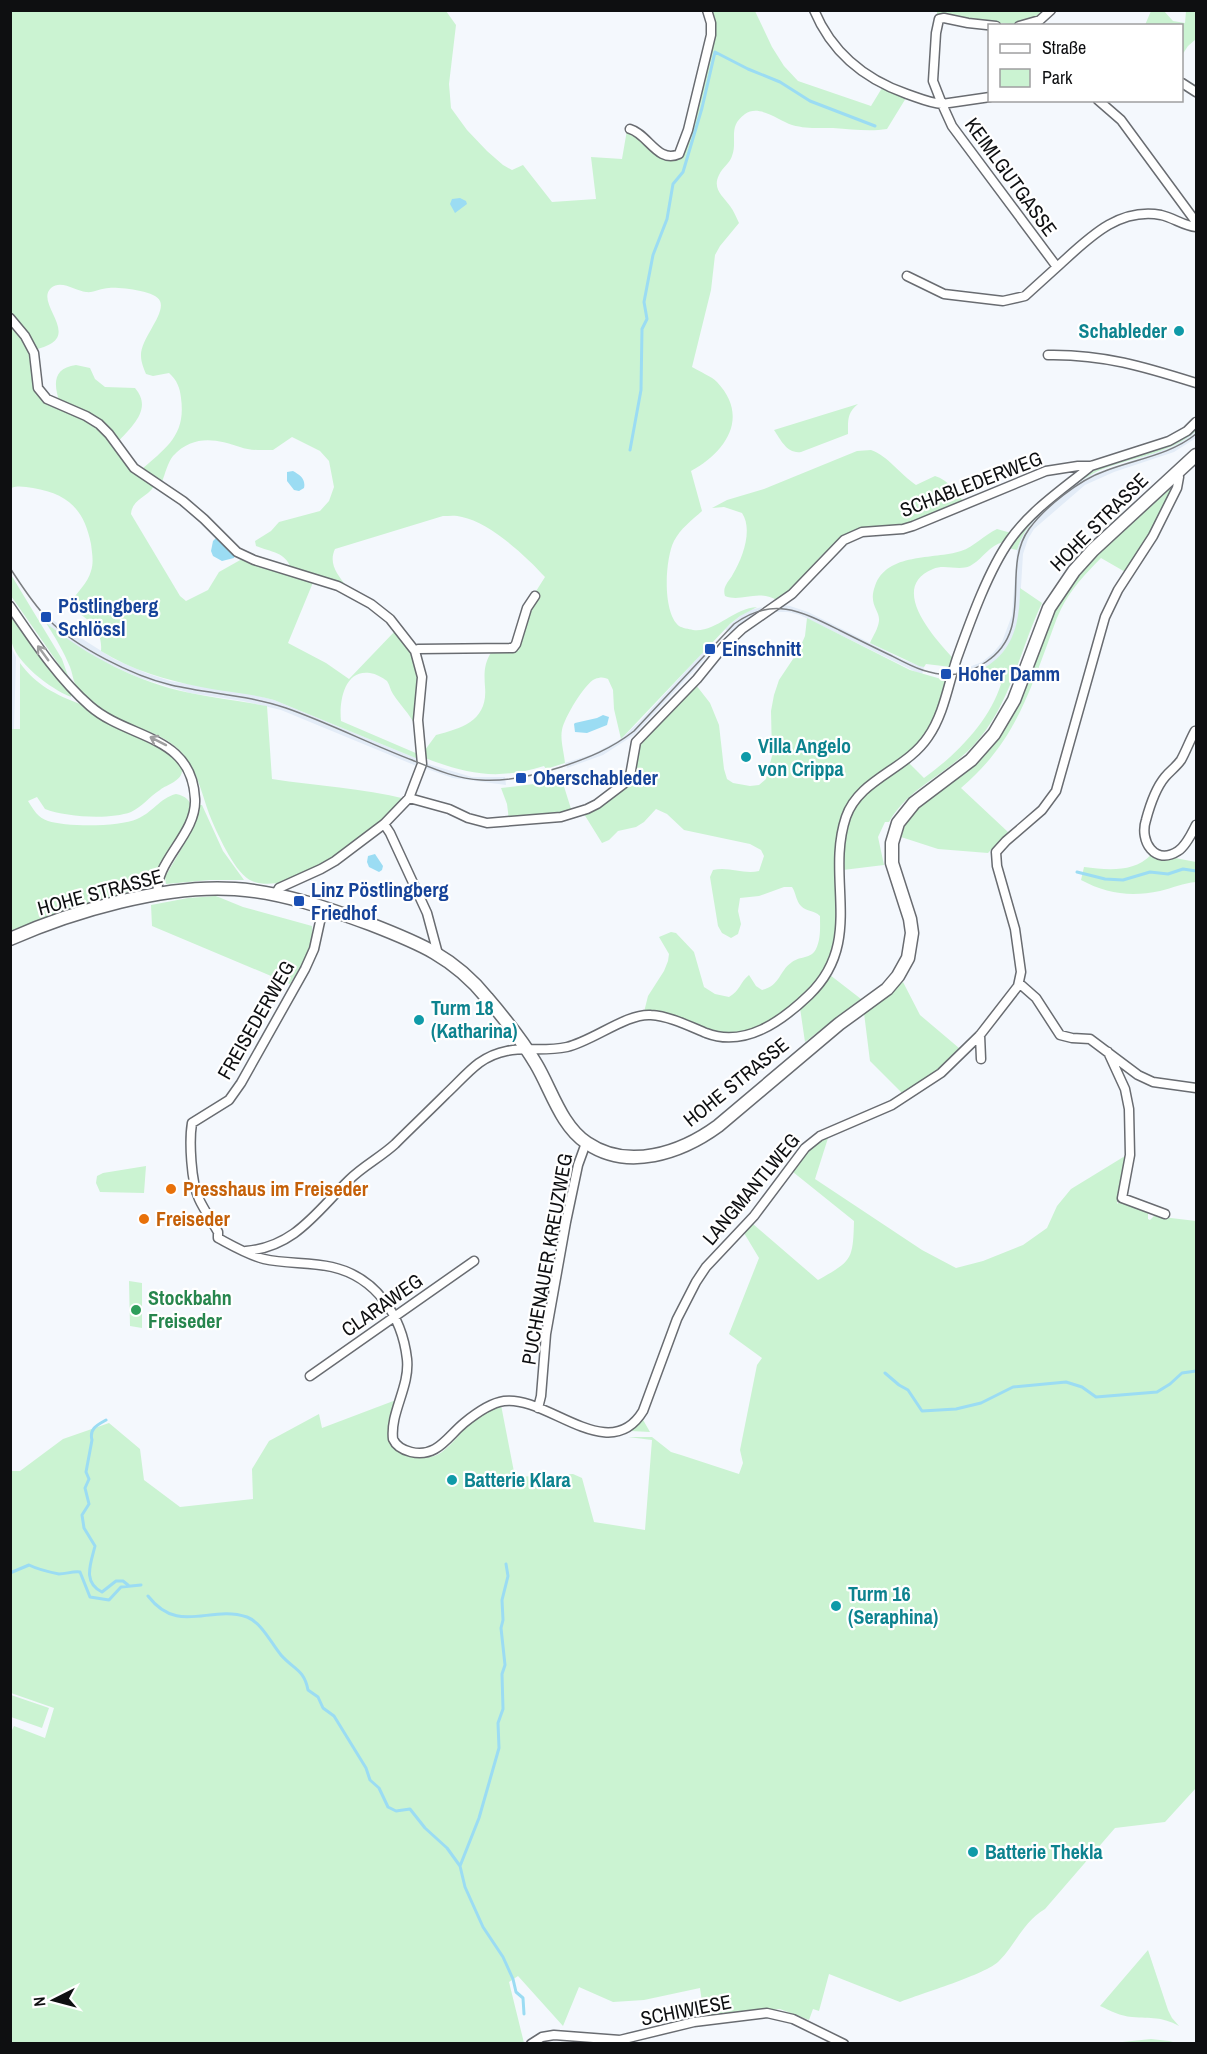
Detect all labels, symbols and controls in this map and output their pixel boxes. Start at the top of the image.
legend [988,24,1183,102]
text: Straße [1042,35,1086,60]
text: Park [1042,65,1073,90]
street label: KEIMLGUTGASSE [959,112,1064,241]
place label: Schableder [1079,317,1168,344]
marker: Schableder [1172,324,1186,338]
street label: SCHABLEDERWEG [896,444,1046,523]
street label: HOHE STRASSE [1044,467,1154,577]
place label: Pöstlingberg Schlössl [58,592,158,642]
marker: Pöstlingberg Schlössl [39,610,53,624]
place label: Einschnitt [722,635,802,662]
marker: Einschnitt [703,642,717,656]
one-way arrow [37,645,49,661]
place label: Hoher Damm [958,660,1060,687]
marker: Hoher Damm [939,667,953,681]
place label: Villa Angelo von Crippa [758,732,851,782]
one-way arrow [149,735,167,747]
marker: Villa Angelo von Crippa [739,750,753,764]
place label: Oberschableder [533,764,658,791]
marker: Oberschableder [514,771,528,785]
street label: HOHE STRASSE [34,862,165,921]
place label: Linz Pöstlingberg Friedhof [311,876,449,926]
marker: Linz Pöstlingberg Friedhof [292,894,306,908]
street label: FREISEDERWEG [211,956,300,1084]
place label: Turm 18 (Katharina) [431,994,518,1044]
marker: Turm 18 (Katharina) [412,1013,426,1027]
street label: HOHE STRASSE [677,1031,794,1133]
street label: LANGMANTLWEG [696,1127,805,1250]
street label: PUCHENAUER KREUZWEG [515,1151,578,1367]
place label: Presshaus im Freiseder [183,1175,369,1202]
marker: Presshaus im Freiseder [164,1182,178,1196]
place label: Freiseder [156,1205,230,1232]
marker: Freiseder [137,1212,151,1226]
street label: CLARAWEG [336,1267,428,1342]
place label: Stockbahn Freiseder [148,1284,232,1334]
marker: Stockbahn Freiseder [129,1303,143,1317]
place label: Batterie Klara [464,1466,571,1493]
marker: Batterie Klara [445,1473,459,1487]
place label: Turm 16 (Seraphina) [848,1580,938,1630]
marker: Turm 16 (Seraphina) [829,1599,843,1613]
place label: Batterie Thekla [985,1838,1103,1865]
marker: Batterie Thekla [966,1845,980,1859]
north arrow [24,1970,84,2030]
street label: SCHIWIESE [638,1987,734,2032]
text: N [28,1996,51,2007]

